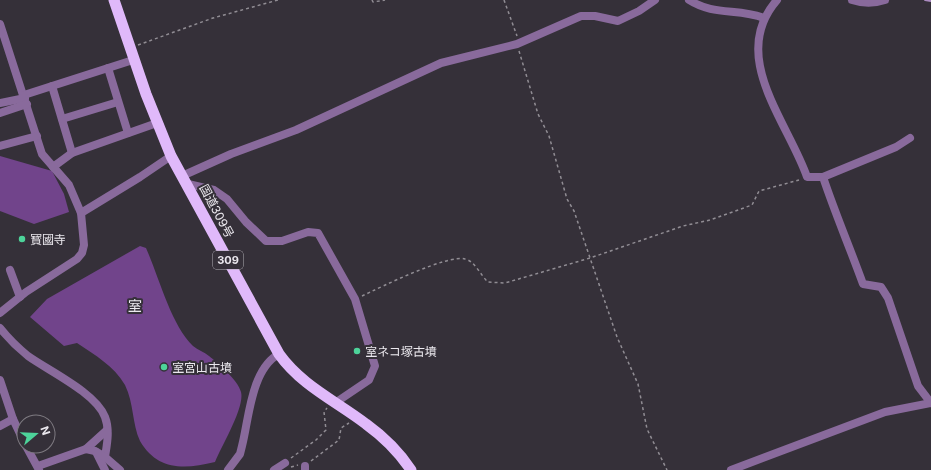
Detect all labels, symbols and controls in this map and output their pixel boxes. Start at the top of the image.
street label: 国道309号 [197,182,237,240]
place label: 寳國寺 [30,232,66,247]
marker: 寳國寺 [17,234,27,244]
road number: 309 [213,251,243,269]
district label: 室 [128,297,142,314]
place label: 室ネコ塚古墳 [365,344,437,359]
marker: 室ネコ塚古墳 [352,346,362,356]
place label: 室宮山古墳 [172,360,232,375]
marker: 室宮山古墳 [159,362,169,372]
north arrow [16,414,56,454]
text: N [37,424,53,437]

